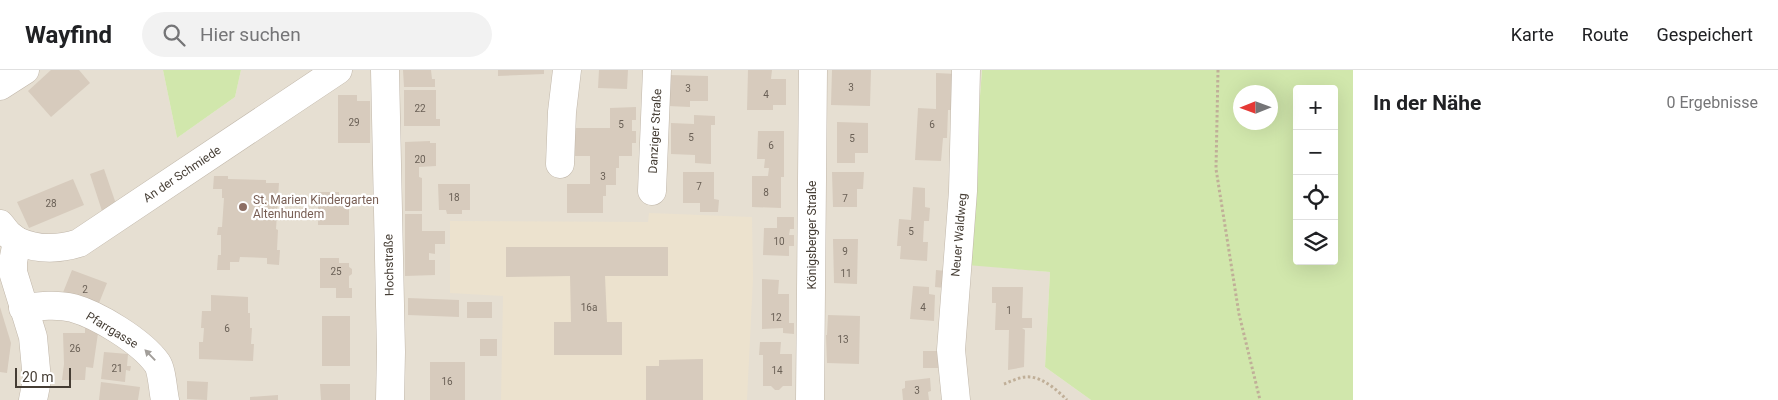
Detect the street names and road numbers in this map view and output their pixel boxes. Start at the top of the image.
street label: Danziger Straße [646,88,664,174]
street label: An der Schmiede [141,143,223,205]
street label: Königsberger Straße [805,181,819,289]
street label: Neuer Waldweg [948,193,970,277]
street label: Hochstraße [381,234,397,296]
street label: Pfarrgasse [83,309,141,351]

